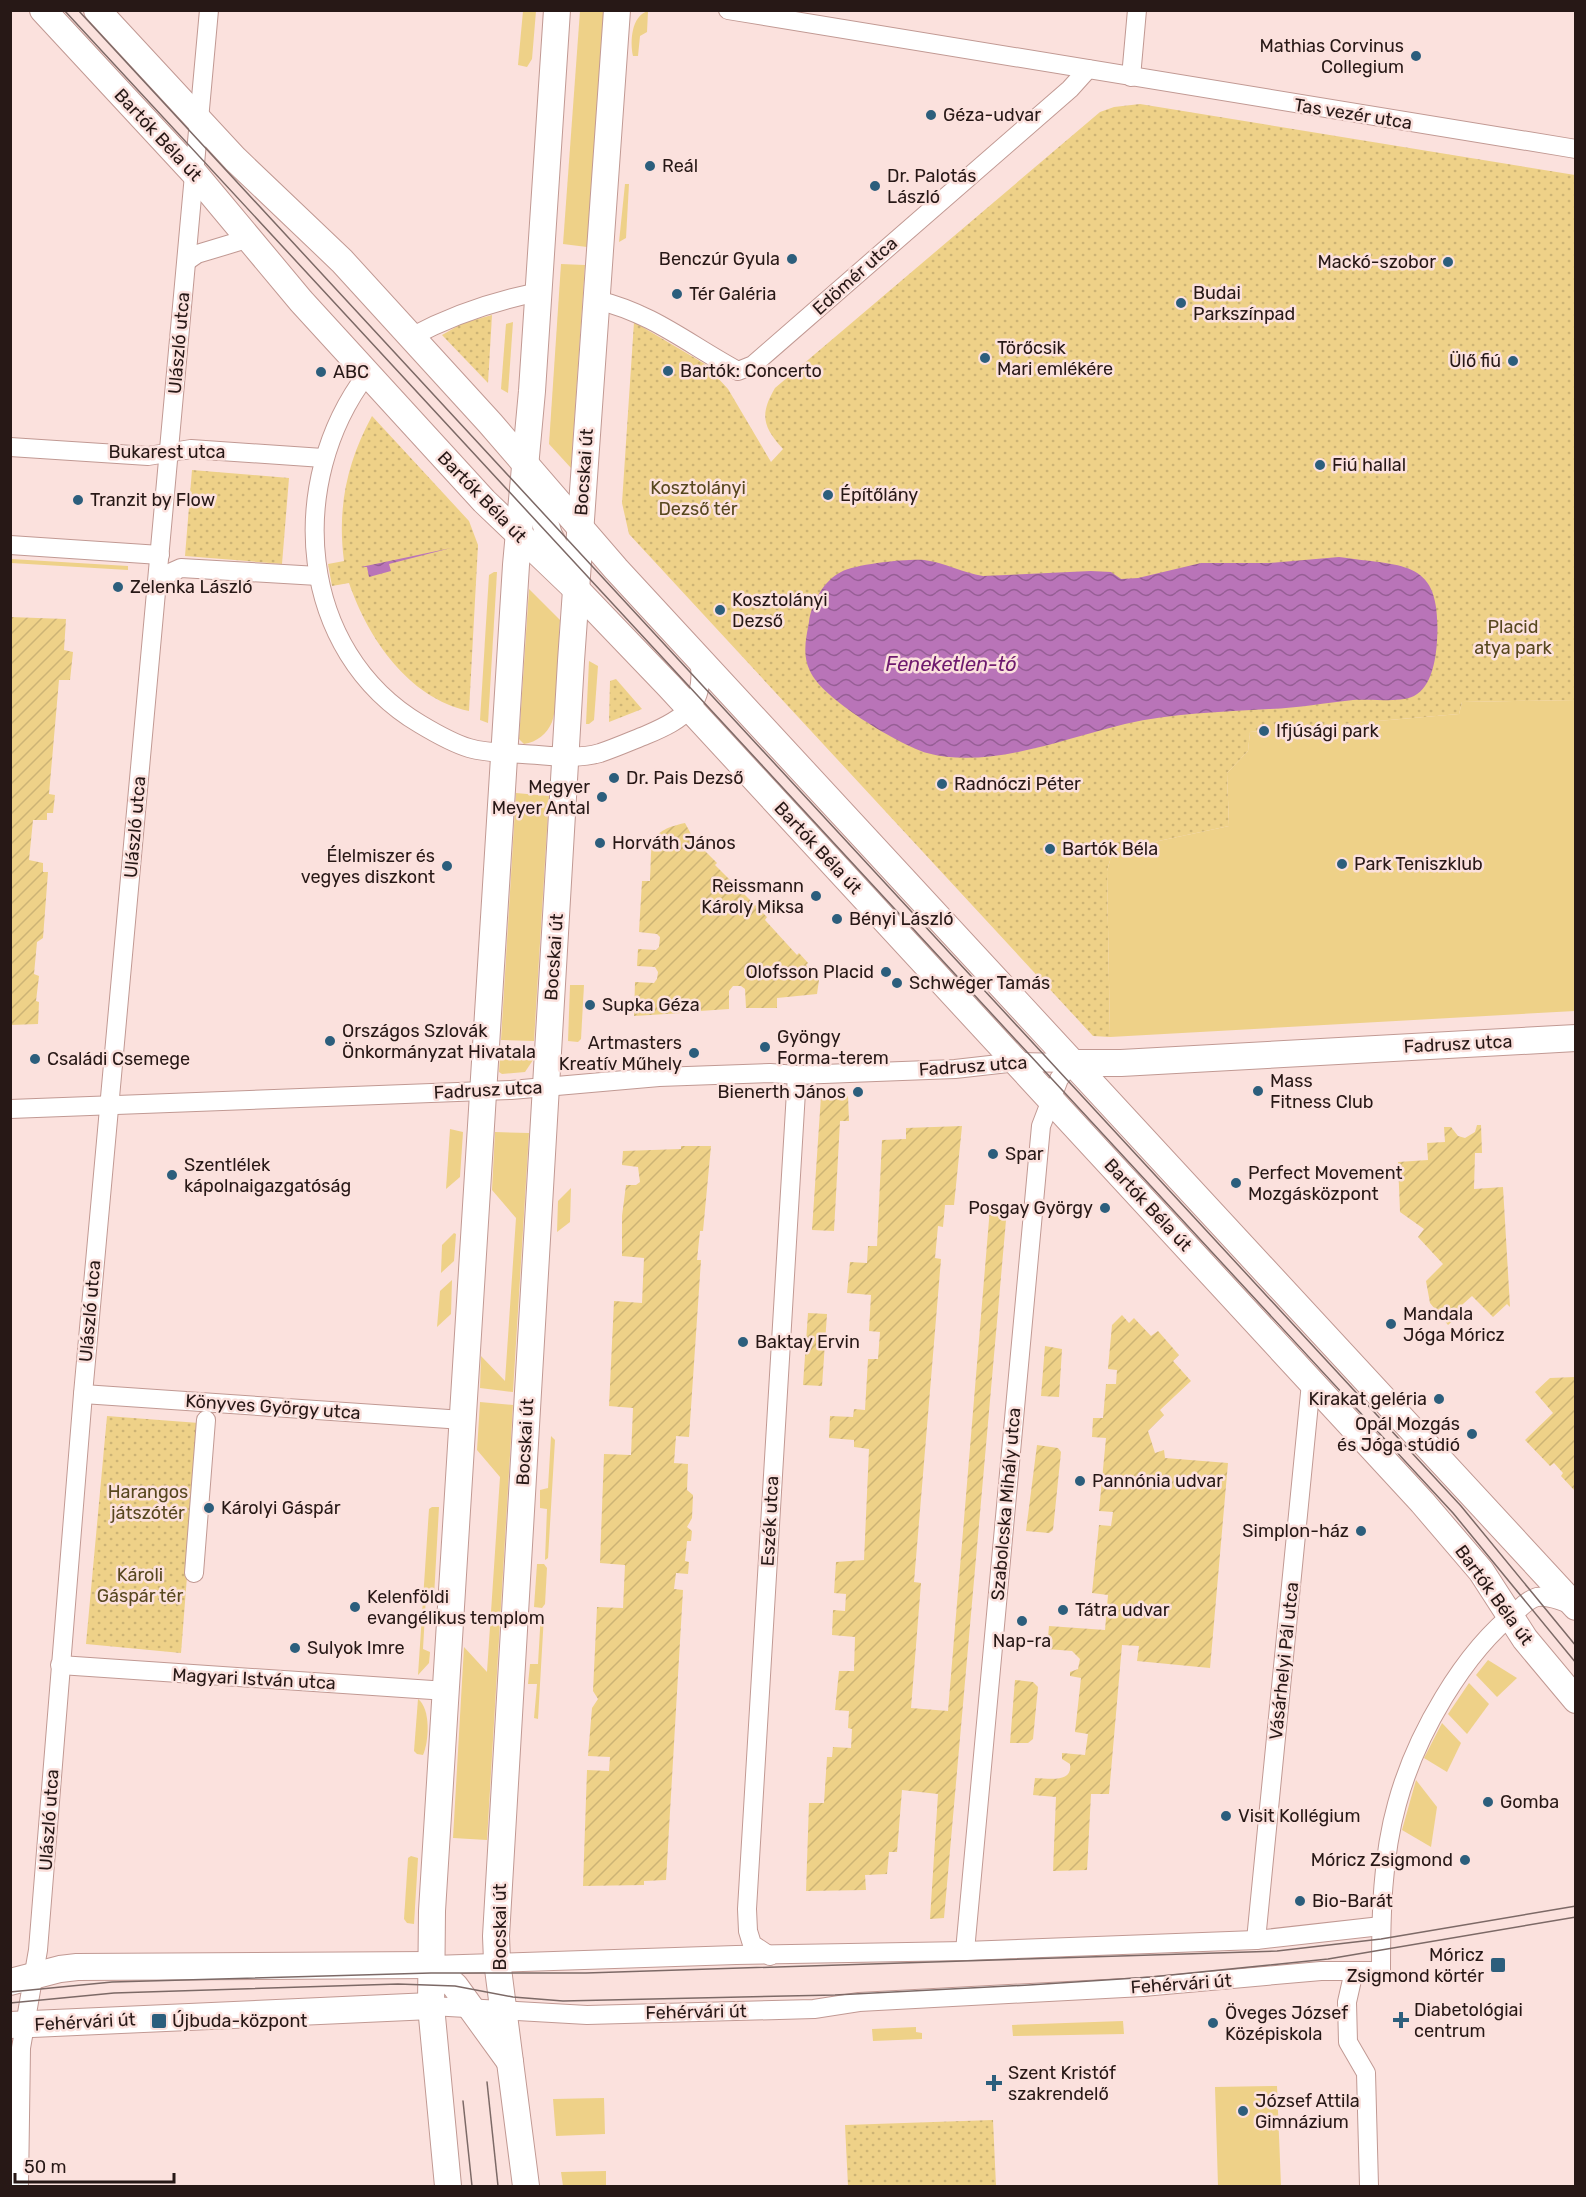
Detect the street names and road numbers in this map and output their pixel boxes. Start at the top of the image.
street label: Bartók Béla út [110,84,206,186]
street label: Tas vezér utca [1292,94,1414,134]
street label: Edömér utca [808,232,902,320]
street label: Ulászló utca [164,291,194,395]
street label: Bocskai út [570,428,598,516]
street label: Bukarest utca [108,441,226,463]
street label: Bartók Béla út [433,447,531,547]
street label: Ulászló utca [120,775,150,879]
street label: Bartók Béla út [770,797,866,899]
street label: Bocskai út [540,913,568,1001]
street label: Fadrusz utca [1403,1030,1513,1058]
street label: Fadrusz utca [918,1051,1028,1081]
street label: Fadrusz utca [433,1076,543,1104]
street label: Bartók Béla út [1100,1154,1196,1256]
street label: Ulászló utca [75,1259,105,1363]
street label: Könyves György utca [185,1390,361,1424]
street label: Bocskai út [512,1398,538,1486]
street label: Szabolcska Mihály utca [987,1407,1025,1601]
street label: Eszék utca [757,1475,783,1567]
street label: Bartók Béla út [1450,1541,1538,1649]
street label: Vásárhelyi Pál utca [1265,1581,1303,1741]
street label: Magyari István utca [172,1664,336,1694]
street label: Ulászló utca [34,1768,64,1872]
street label: Bocskai út [489,1883,511,1971]
street label: Fehérvári út [1130,1969,1232,1999]
street label: Fehérvári út [645,2000,747,2024]
street label: Fehérvári út [34,2008,136,2036]

